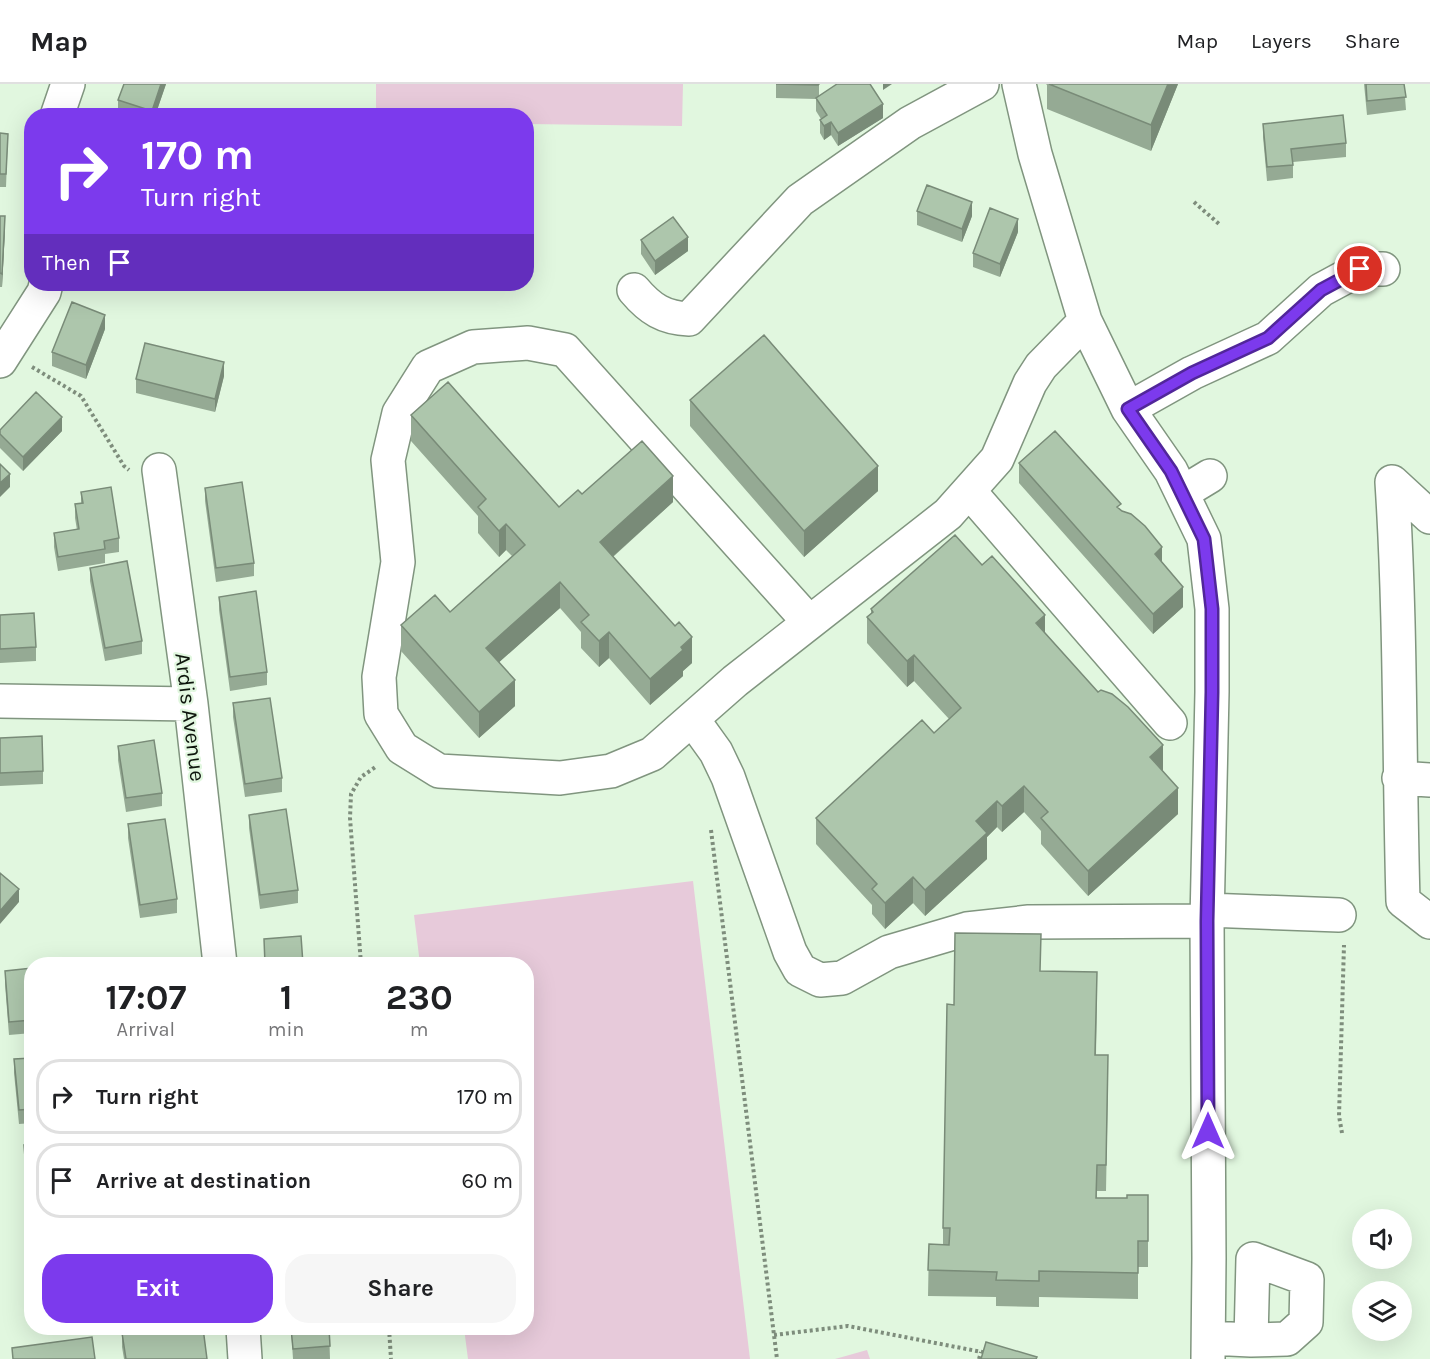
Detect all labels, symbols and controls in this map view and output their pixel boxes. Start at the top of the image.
text: Map [30,25,88,58]
text: Map [1176,29,1218,53]
text: Layers [1251,29,1312,53]
text: Share [1345,29,1400,53]
text: 170 m [141,130,254,180]
icon: right [42,132,120,210]
text: Turn right [141,181,261,213]
pin [1334,243,1385,294]
icon: arrive [103,246,136,279]
text: Then [42,250,91,276]
icon: arrive [1343,252,1376,285]
street label: Ardis Avenue [169,651,211,783]
text: 17:07 [105,976,186,1018]
text: 1 [280,976,293,1018]
text: 230 [386,976,453,1018]
text: Arrival [117,1018,175,1041]
text: min [268,1018,304,1041]
text: m [410,1018,429,1041]
icon: right [45,1080,78,1113]
text: Turn right [96,1084,199,1110]
text: 170 m [457,1084,513,1110]
position arrow [1176,1099,1240,1163]
icon: arrive [45,1164,78,1197]
text: Arrive at destination [96,1168,311,1194]
text: 60 m [462,1168,513,1194]
map controls [1352,1209,1412,1341]
button: sound [1352,1209,1412,1269]
button: Exit [42,1254,273,1323]
button: Share [285,1254,516,1323]
button: layers [1352,1281,1412,1341]

